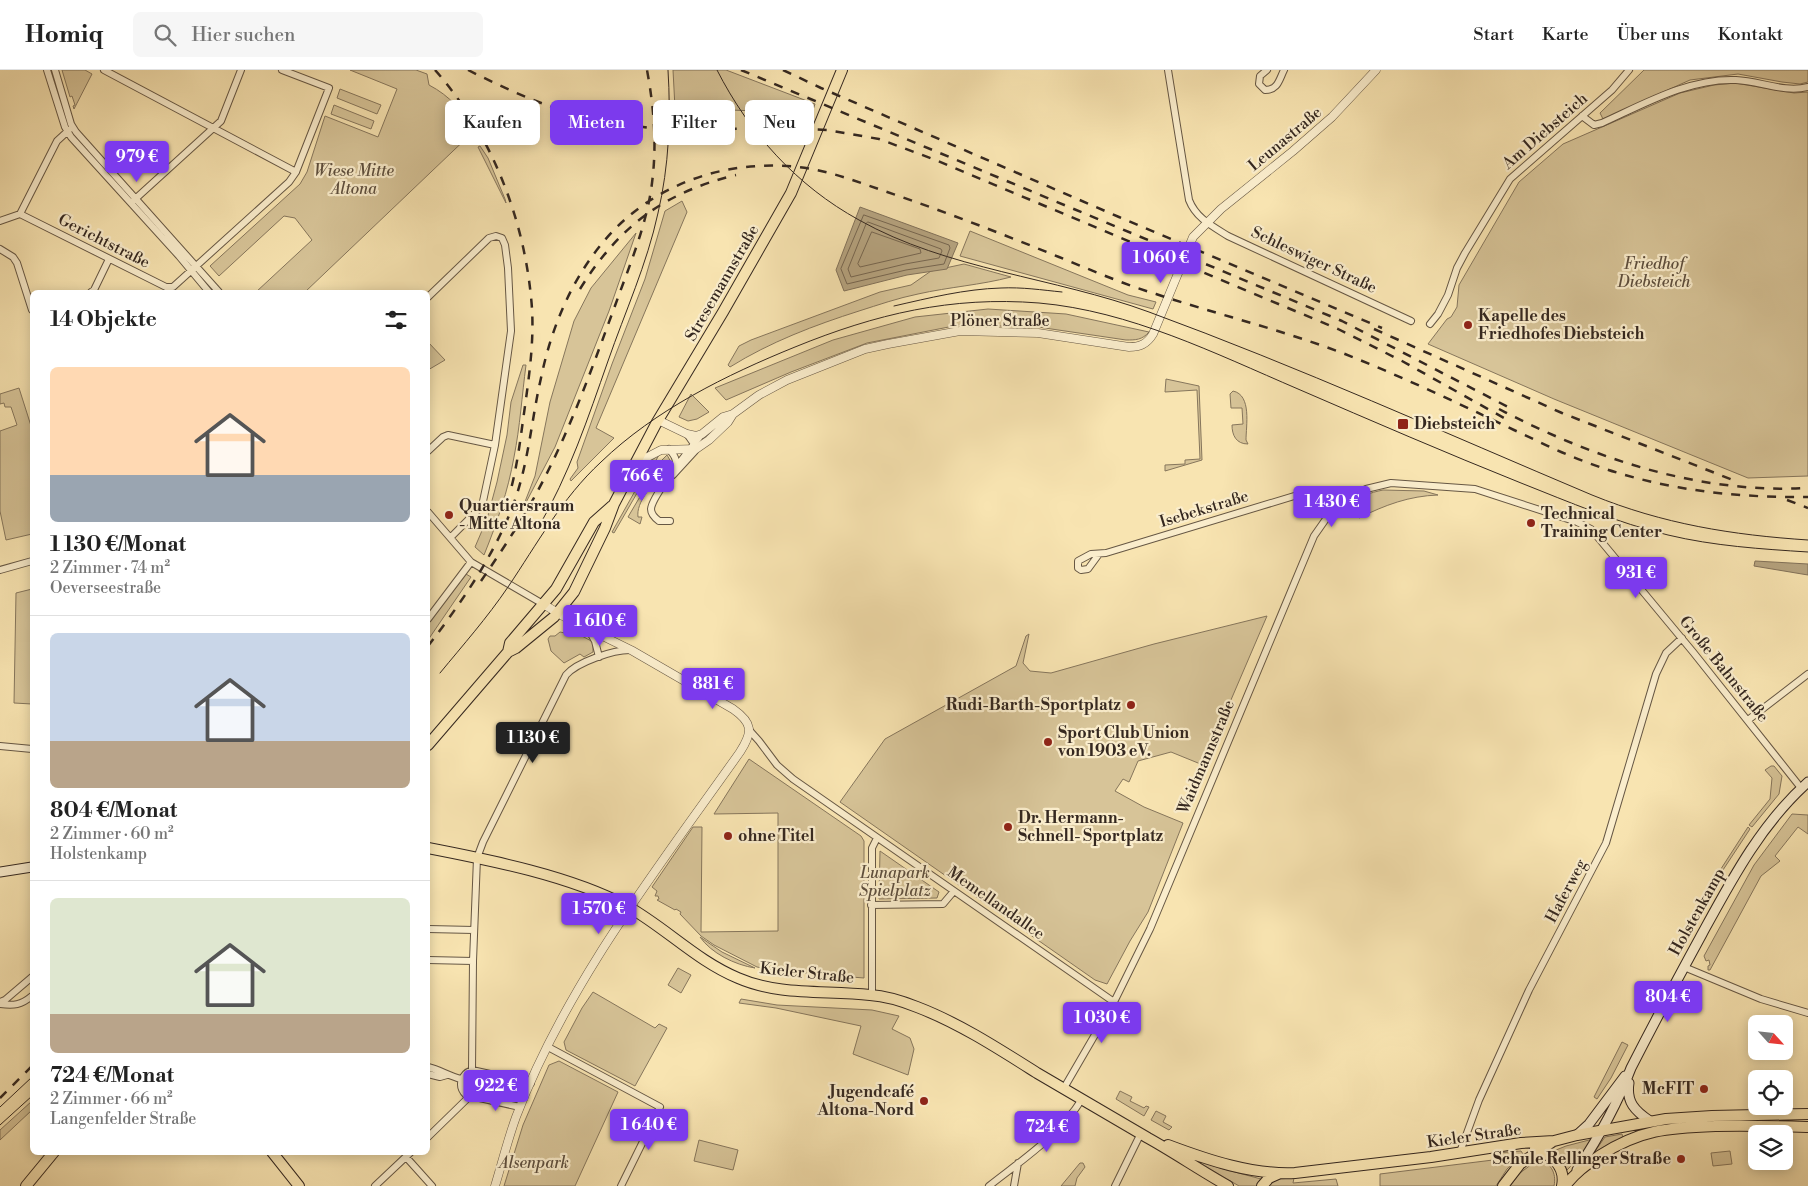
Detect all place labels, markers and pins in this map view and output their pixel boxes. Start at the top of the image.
pin: 979 € [102,140,172,183]
pin: 1 060 € [1115,242,1207,284]
place label: Kapelle des Friedhofes Diebsteich [1478,306,1644,344]
marker: Kapelle des Friedhofes Diebsteich [1462,319,1474,331]
place label: Diebsteich [1414,414,1495,434]
marker: Diebsteich [1396,417,1410,431]
pin: 766 € [607,460,677,502]
pin: 1 430 € [1286,486,1378,528]
place label: Quartiersraum - Mitte Altona [459,496,575,534]
place label: Technical Training Center [1541,504,1662,542]
marker: Quartiersraum - Mitte Altona [443,509,455,521]
marker: Technical Training Center [1525,517,1537,529]
pin: 931 € [1601,556,1671,599]
pin: 1 610 € [554,604,646,647]
pin: 881 € [678,668,748,710]
place label: Rudi-Barth-Sportplatz [946,695,1121,715]
marker: Rudi-Barth-Sportplatz [1125,699,1137,711]
pin: 1 130 € [487,722,579,764]
place label: Sport Club Union von 1903 eV. [1057,723,1189,761]
marker: Sport Club Union von 1903 eV. [1042,736,1054,748]
place label: Dr. Hermann- Schnell- Sportplatz [1018,808,1164,846]
marker: Dr. Hermann- Schnell- Sportplatz [1002,821,1014,833]
place label: ohne Titel [738,826,815,846]
marker: ohne Titel [722,830,734,842]
pin: 1 570 € [553,892,645,935]
pin: 804 € [1633,980,1703,1023]
pin: 1 030 € [1056,1002,1148,1044]
pin: 922 € [461,1070,531,1112]
place label: McFIT [1642,1079,1694,1099]
place label: Jugendcafé Altona-Nord [816,1082,914,1120]
marker: McFIT [1698,1083,1710,1095]
marker: Jugendcafé Altona-Nord [918,1095,930,1107]
pin: 1 640 € [603,1108,695,1151]
pin: 724 € [1012,1110,1082,1153]
place label: Schule Rellinger Straße [1493,1149,1671,1169]
marker: Schule Rellinger Straße [1675,1153,1687,1165]

